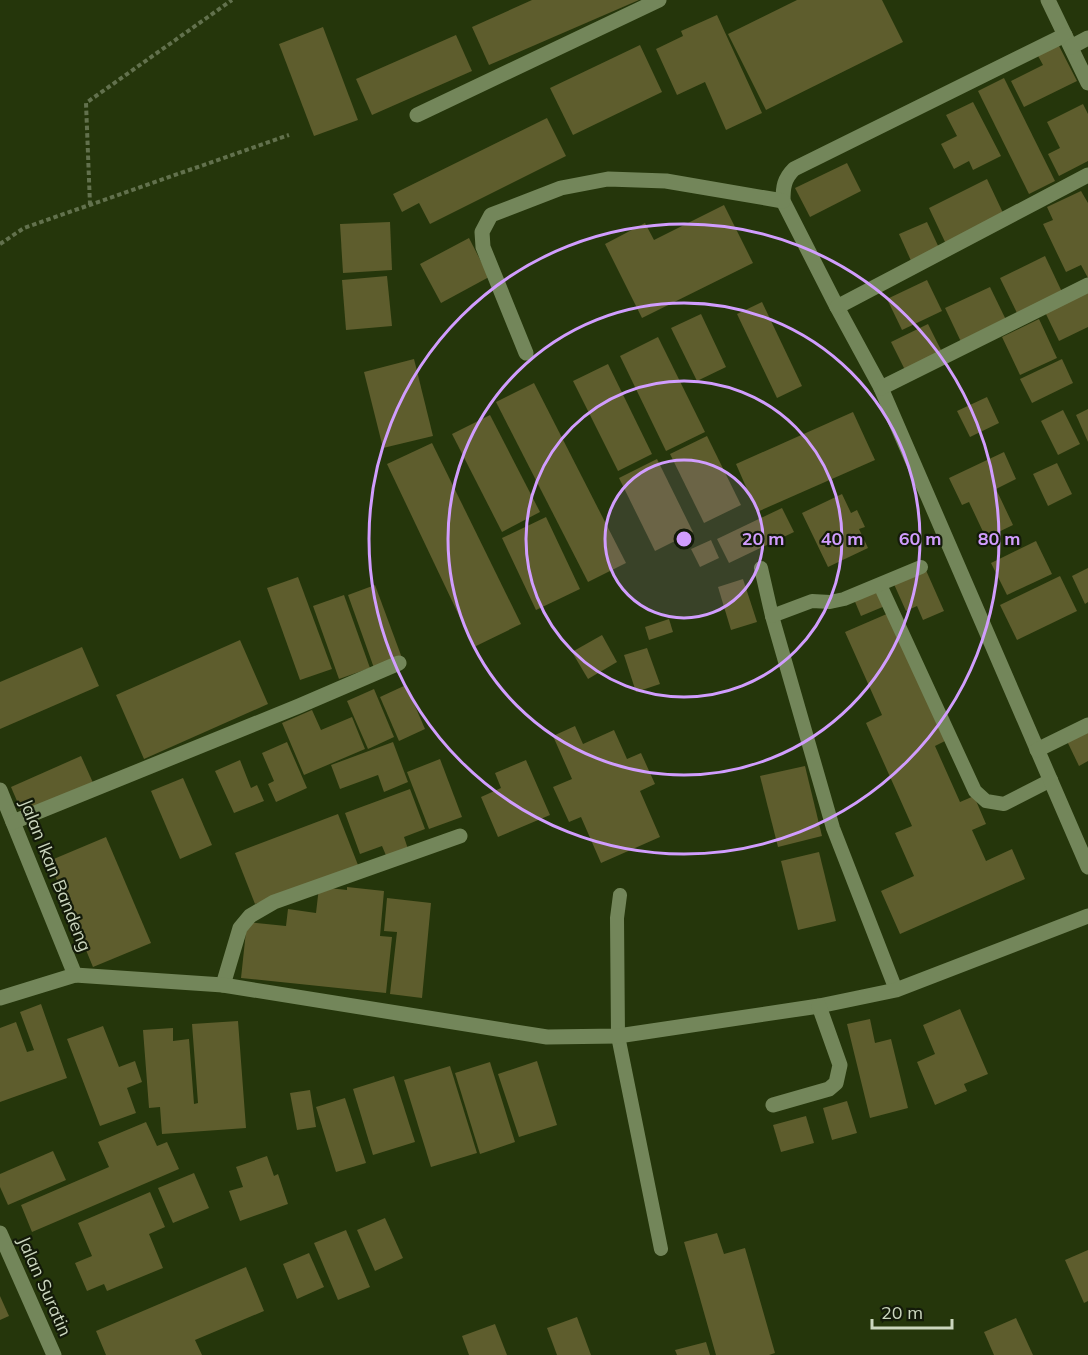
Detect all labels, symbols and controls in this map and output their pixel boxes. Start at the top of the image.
text: 20 m [742,527,784,550]
text: 40 m [821,527,863,550]
text: 60 m [899,527,941,550]
text: 80 m [978,527,1020,550]
centre of rings [674,529,694,549]
street label: Jalan Ikan Bandeng [15,795,97,955]
street label: Jalan Suratin [13,1232,77,1340]
scale bar [872,1292,952,1330]
text: 20 m [881,1301,923,1324]

